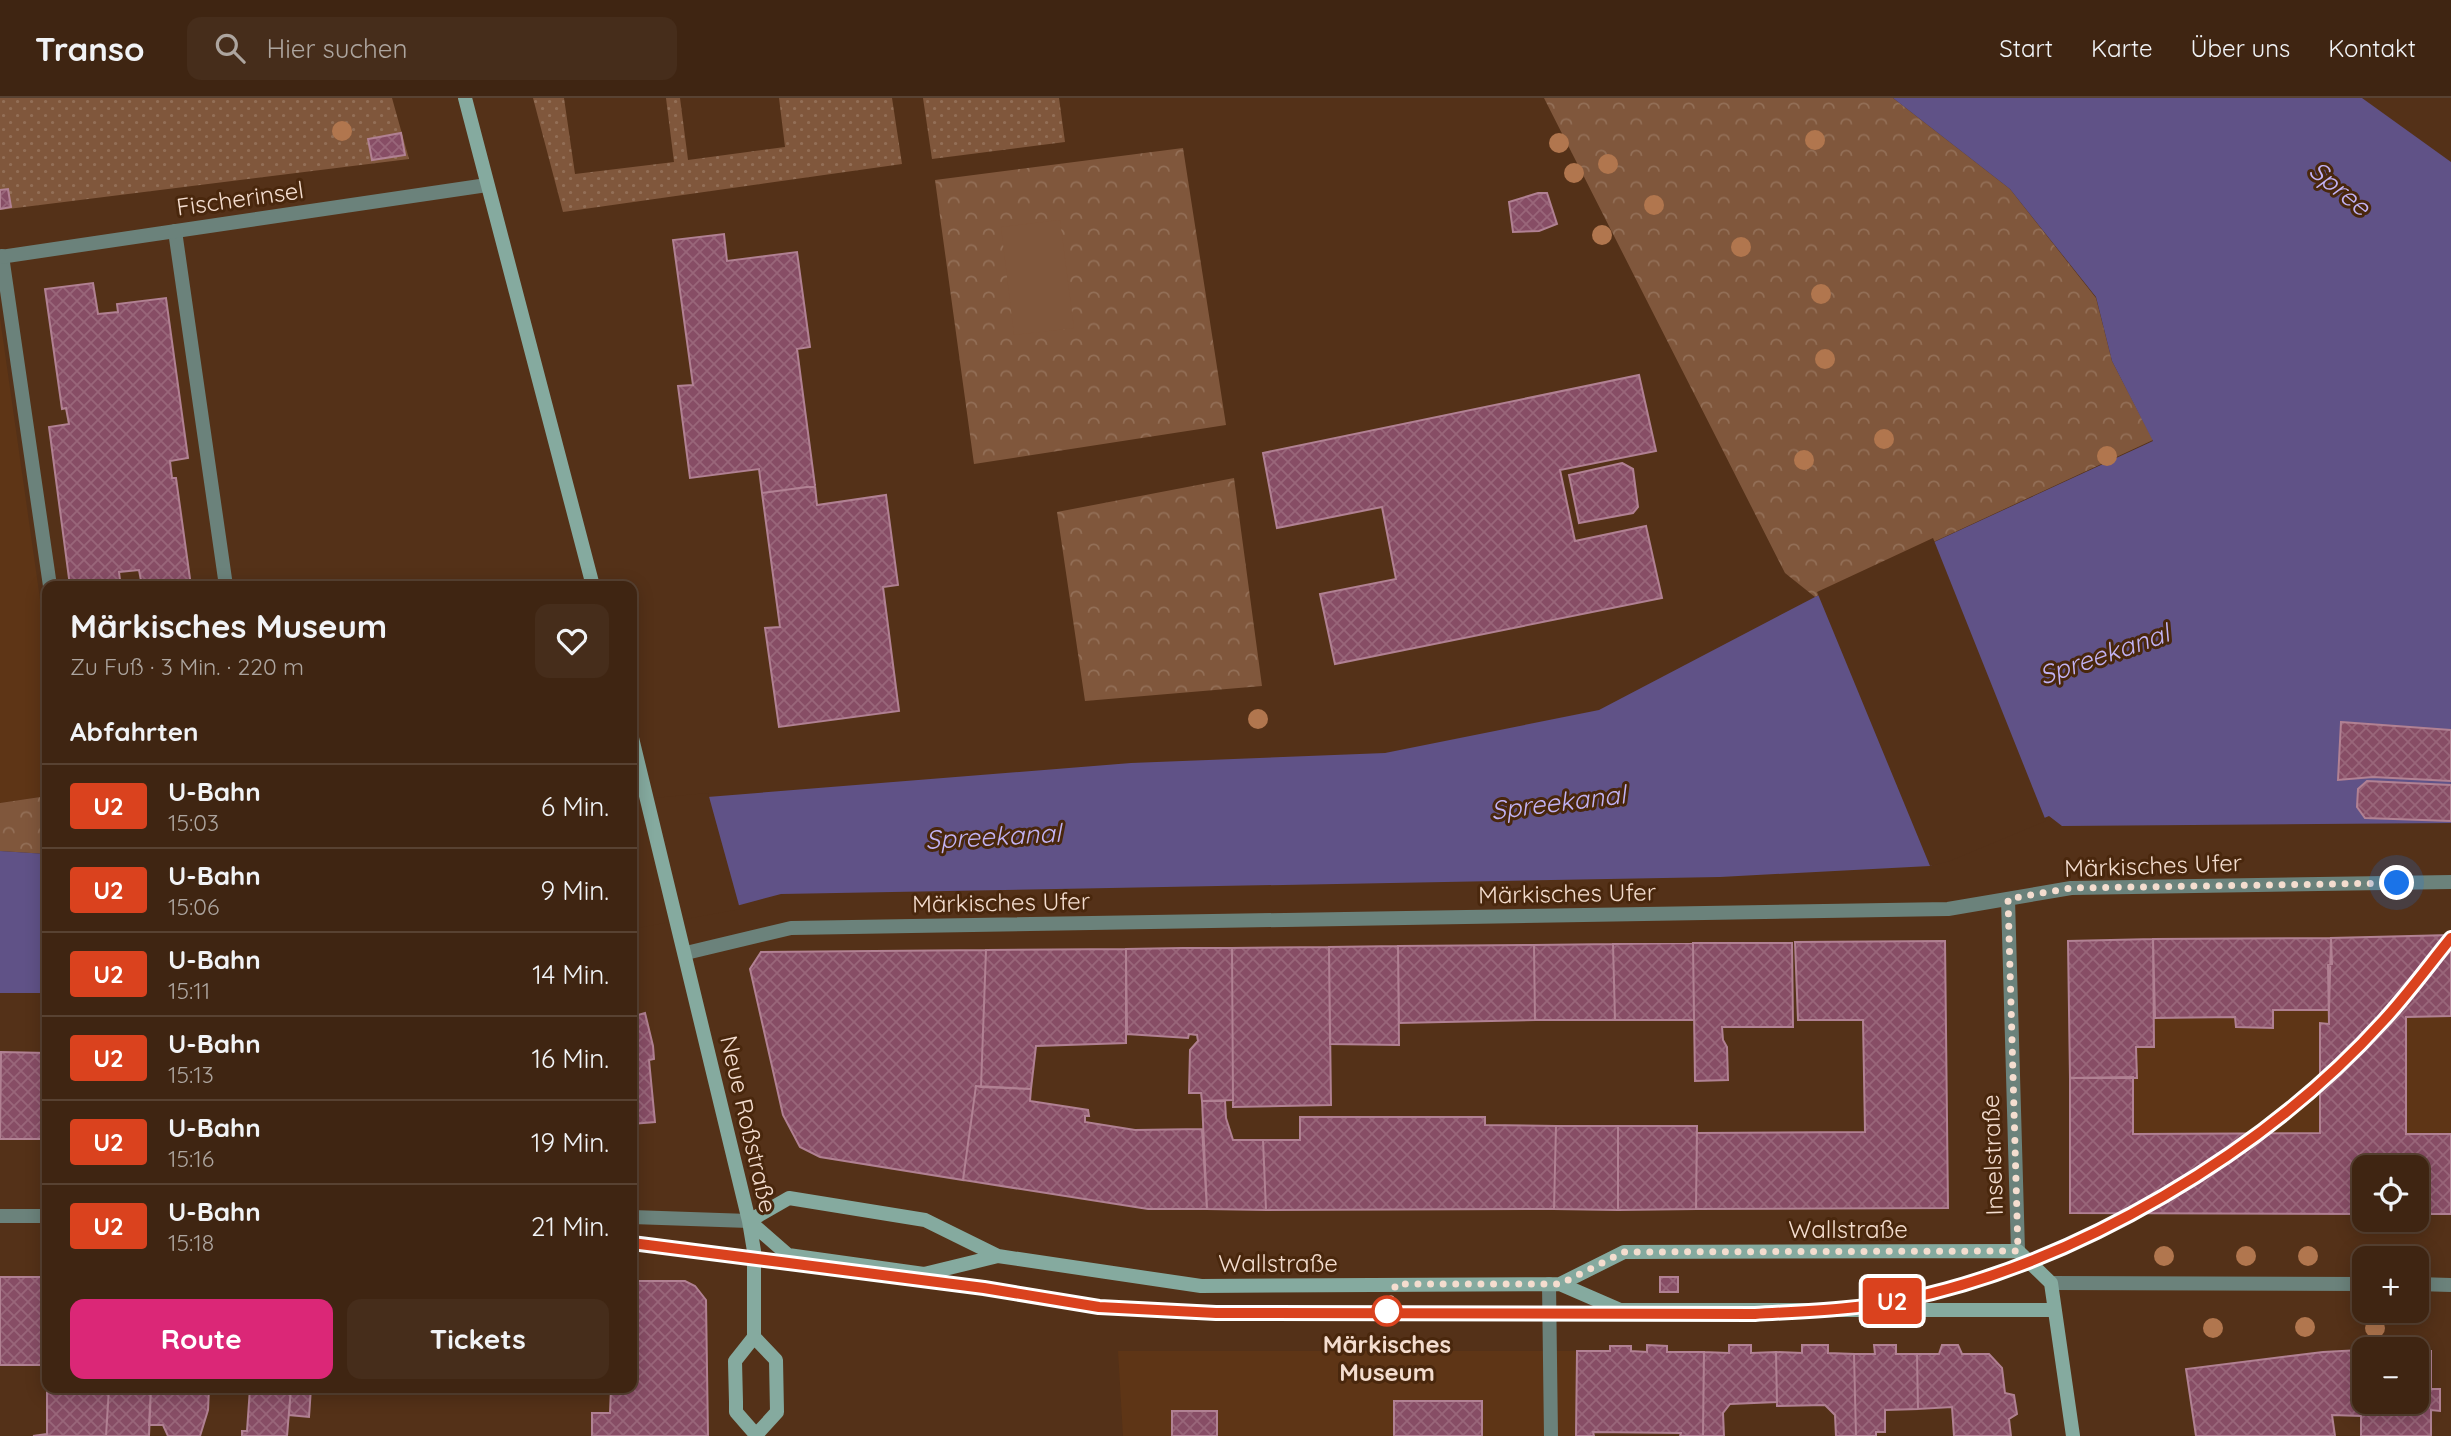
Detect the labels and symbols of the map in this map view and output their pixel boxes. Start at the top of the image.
water label: Spree [2303,153,2378,223]
street label: Fischerinsel [174,174,306,222]
water label: Spreekanal [2035,615,2176,692]
water label: Spreekanal [1489,777,1630,827]
water label: Spreekanal [924,816,1065,856]
street label: Märkisches Ufer [2064,847,2242,883]
your location [2379,865,2414,900]
street label: Märkisches Ufer [1478,876,1656,910]
street label: Märkisches Ufer [912,885,1090,919]
street label: Neue Roßstraße [714,1033,784,1215]
street label: Inselstraße [1975,1094,2009,1216]
street label: Wallstraße [1788,1214,1908,1244]
street label: Wallstraße [1218,1248,1338,1278]
line badge: U2 [1860,1278,1924,1324]
marker: Märkisches Museum [1372,1296,1402,1326]
place label: Märkisches Museum [1323,1329,1451,1387]

